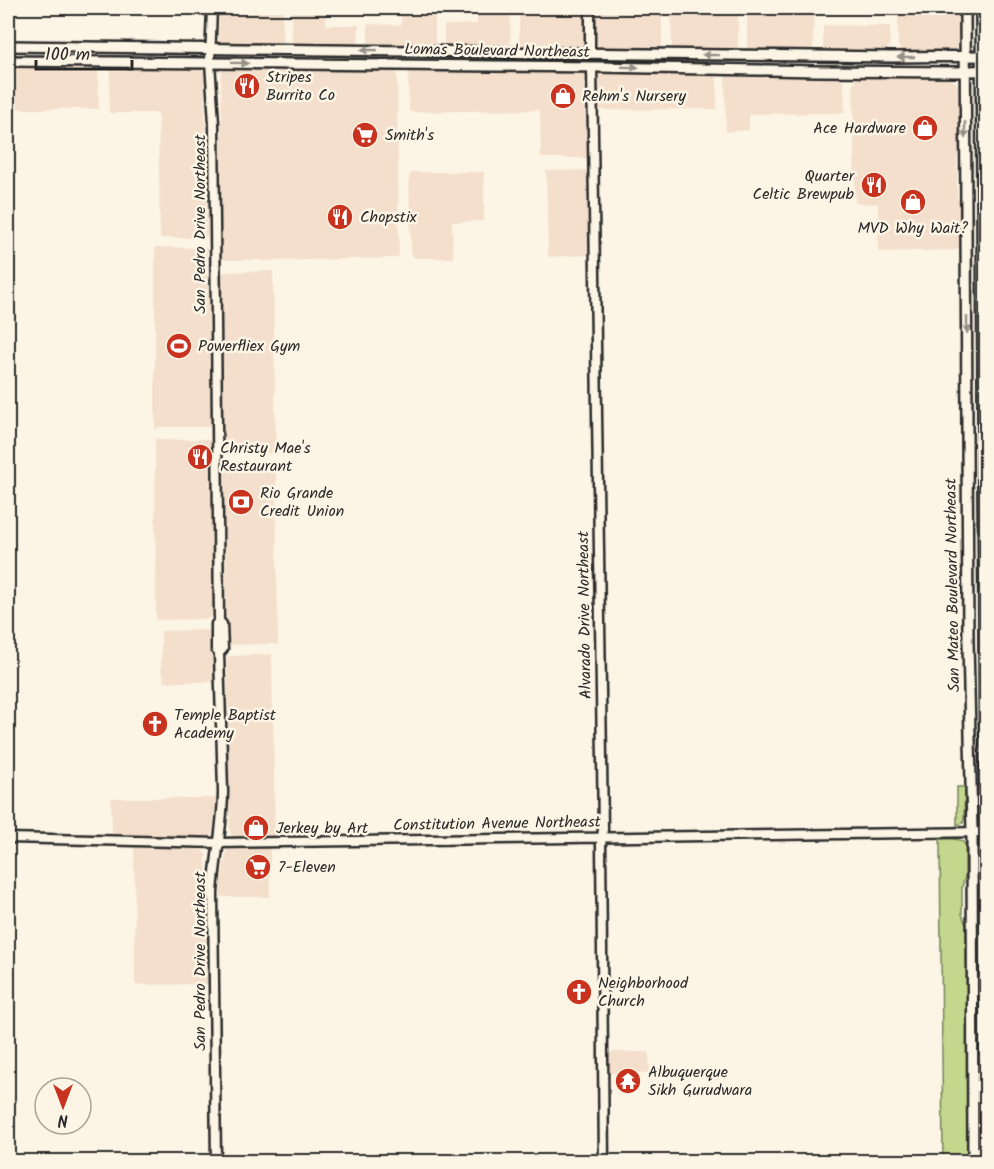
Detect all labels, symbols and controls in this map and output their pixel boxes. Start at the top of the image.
scale bar [36,33,132,71]
street label: Lomas Boulevard Northeast [404,37,591,65]
text: 100 m [45,41,90,70]
one-way arrow [360,45,379,55]
one-way arrow [702,50,721,59]
one-way arrow [897,52,916,62]
one-way arrow [231,58,250,68]
one-way arrow [621,62,640,72]
place label: Stripes Burrito Co [266,65,335,108]
restaurant icon: Stripes Burrito Co [232,71,262,101]
shop icon: Rehm's Nursery [548,81,578,111]
place label: Rehm's Nursery [582,84,687,109]
shop icon: Ace Hardware [910,113,940,143]
place label: Ace Hardware [813,116,906,141]
supermarket icon: Smith's [350,120,380,150]
one-way arrow [960,120,970,139]
place label: Smith's [385,123,434,148]
street label: San Pedro Drive Northeast [188,133,213,314]
place label: Quarter Celtic Brewpub [753,164,856,207]
restaurant icon: Quarter Celtic Brewpub [859,170,889,200]
shop icon: MVD Why Wait? [898,187,928,217]
restaurant icon: Chopstix [325,202,355,232]
place label: Chopstix [360,205,418,230]
place label: MVD Why Wait? [857,216,969,241]
one-way arrow [962,315,972,334]
sports icon: Powerfliex Gym [164,331,194,361]
place label: Powerfliex Gym [198,334,300,359]
place label: Christy Mae's Restaurant [220,436,311,479]
restaurant icon: Christy Mae's Restaurant [185,442,215,472]
street label: San Mateo Boulevard Northeast [939,477,967,692]
place label: Rio Grande Credit Union [260,481,344,524]
bank icon: Rio Grande Credit Union [226,487,256,517]
street label: Alvarado Drive Northeast [571,530,599,699]
place label: Temple Baptist Academy [174,703,277,746]
church icon: Temple Baptist Academy [140,709,170,739]
street label: Constitution Avenue Northeast [393,810,602,838]
shop icon: Jerkey by Art [241,813,271,843]
place label: Jerkey by Art [276,816,369,841]
supermarket icon: 7-Eleven [243,852,273,882]
place label: 7-Eleven [278,855,336,880]
street label: San Pedro Drive Northeast [188,870,213,1051]
place label: Neighborhood Church [598,971,689,1014]
church icon: Neighborhood Church [564,977,594,1007]
place label: Albuquerque Sikh Gurudwara [648,1060,752,1103]
temple icon: Albuquerque Sikh Gurudwara [613,1066,643,1096]
north arrow [33,1076,93,1136]
text: N [58,1107,68,1132]

